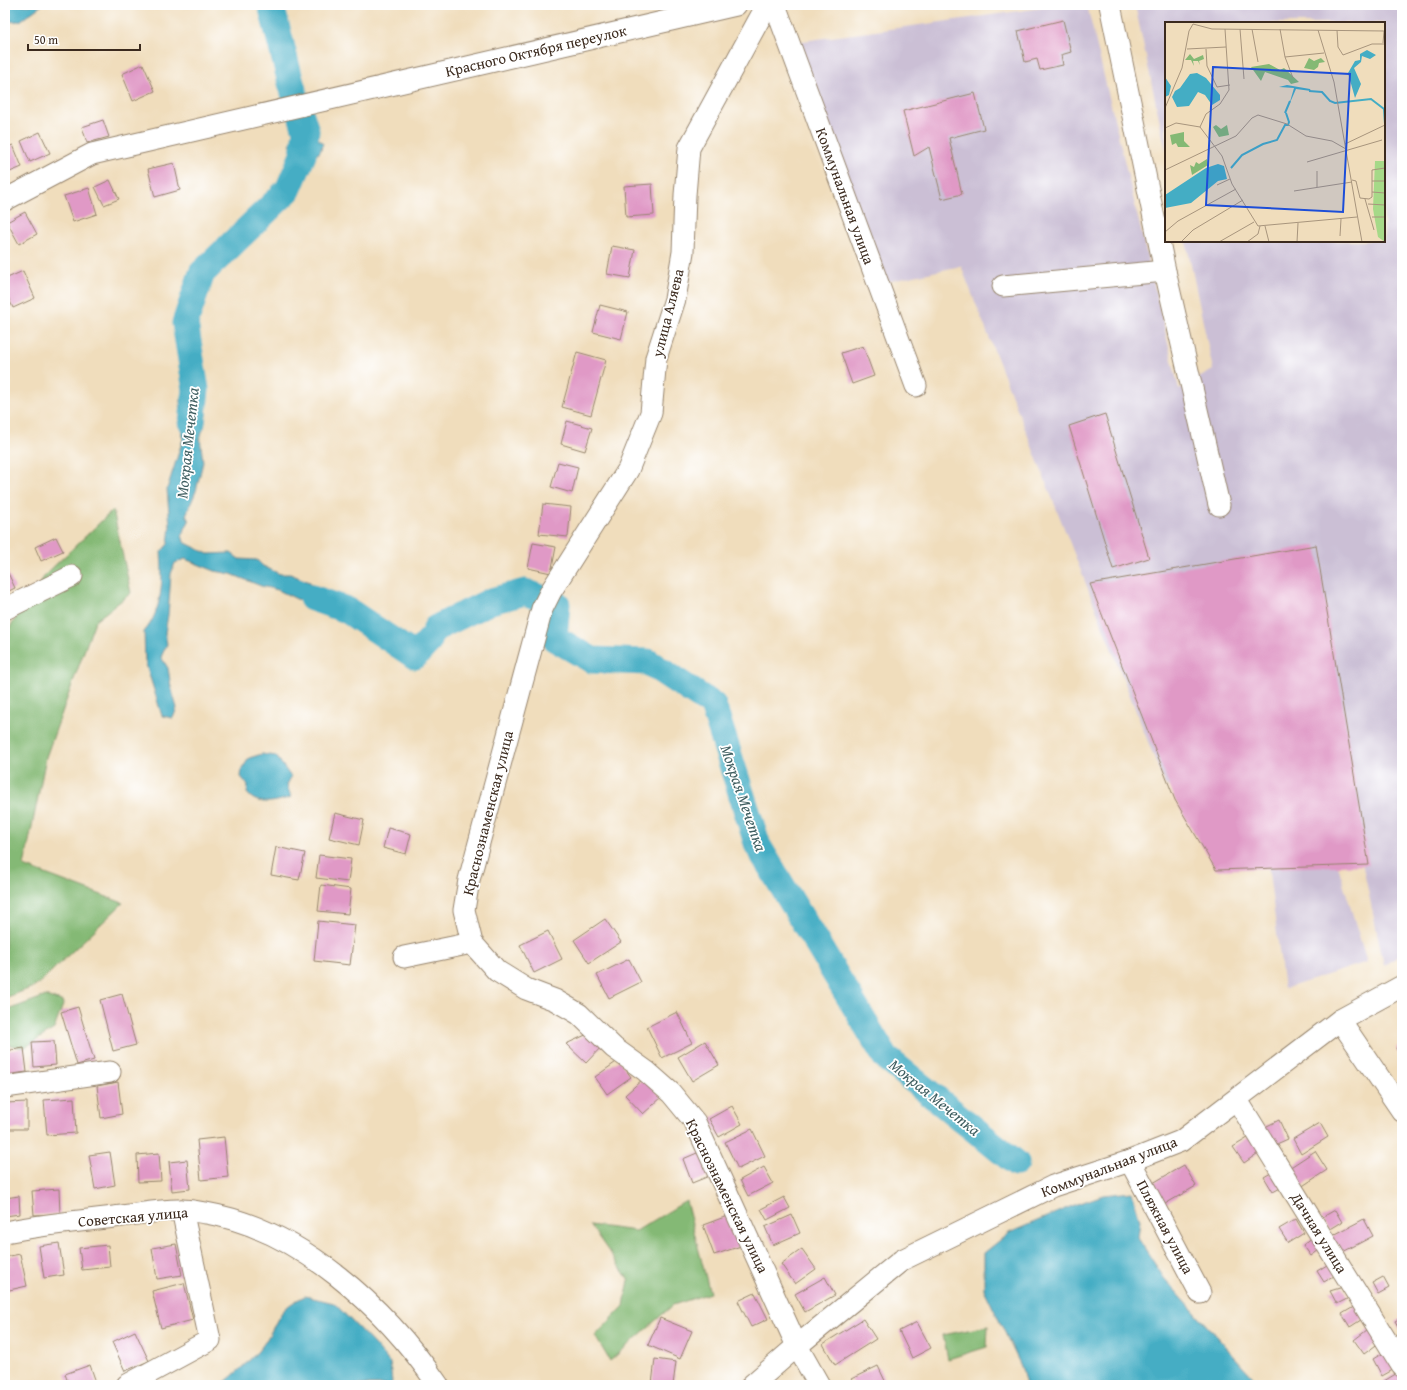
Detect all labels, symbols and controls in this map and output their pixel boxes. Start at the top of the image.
street label: Красного Октября переулок [443,19,629,82]
inset map [1165,22,1385,242]
scale bar [28,26,140,52]
text: 50 m [34,31,58,48]
street label: Коммунальная улица [811,124,880,268]
street label: улица Аляева [646,266,689,360]
water label: Мокрая Мечетка [169,386,205,500]
street label: Краснознаменская улица [457,727,518,898]
water label: Мокрая Мечетка [715,741,774,855]
water label: Мокрая Мечетка [884,1053,986,1142]
street label: Краснознаменская улица [681,1115,774,1277]
street label: Коммунальная улица [1038,1131,1181,1202]
street label: Пляжная улица [1132,1176,1199,1278]
street label: Дачная улица [1286,1187,1353,1278]
street label: Советская улица [77,1201,190,1232]

